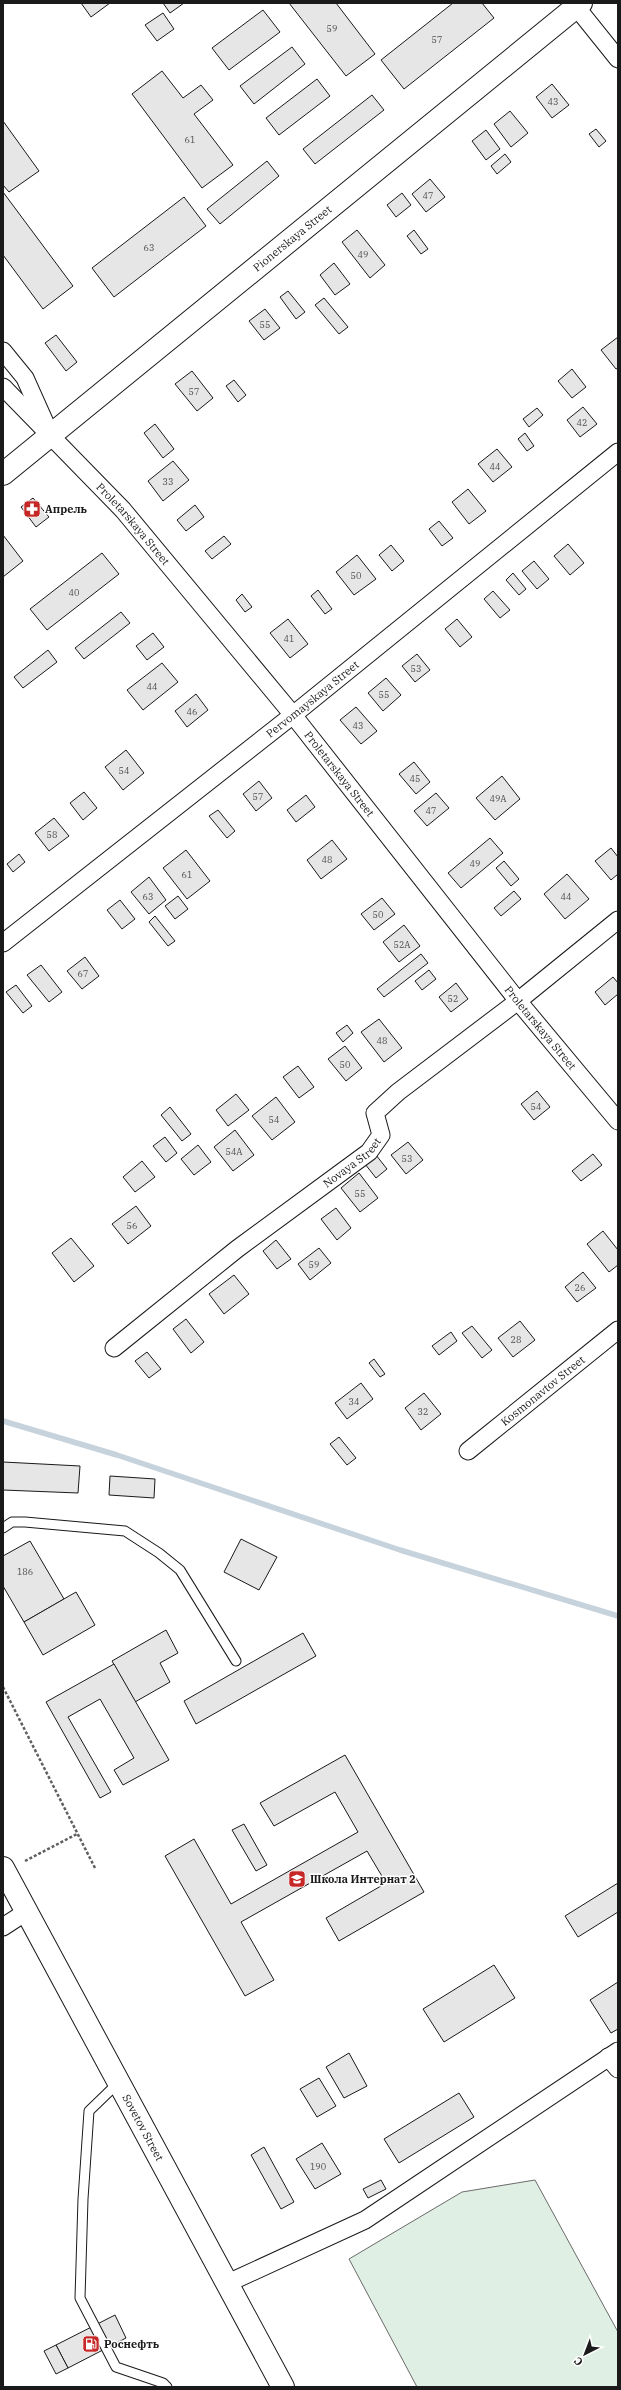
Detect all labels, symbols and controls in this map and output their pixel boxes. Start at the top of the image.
house number: 59 [327,23,337,34]
house number: 57 [432,34,442,45]
house number: 43 [548,96,558,107]
house number: 61 [185,134,195,145]
house number: 47 [423,190,433,201]
street label: Pionerskaya Street [250,202,334,275]
house number: 63 [144,242,154,253]
house number: 49 [358,249,368,260]
house number: 55 [260,319,270,330]
house number: 57 [189,386,199,397]
house number: 42 [577,417,587,428]
house number: 44 [490,461,500,472]
house number: 33 [163,476,173,487]
street label: Proletarskaya Street [93,480,173,568]
pharmacy icon: Апрель [22,499,42,519]
place label: Апрель [45,502,88,516]
house number: 50 [351,570,361,581]
house number: 40 [69,587,79,598]
house number: 41 [284,633,294,644]
street label: Pervomayskaya Street [263,658,362,740]
house number: 53 [411,663,421,674]
house number: 44 [147,681,157,692]
house number: 55 [379,689,389,700]
house number: 46 [187,706,197,717]
house number: 43 [353,720,363,731]
street label: Proletarskaya Street [301,728,377,819]
house number: 54 [119,765,129,776]
house number: 45 [410,773,420,784]
house number: 57 [253,791,263,802]
house number: 49А [490,793,507,804]
house number: 47 [426,805,436,816]
house number: 58 [47,829,57,840]
house number: 48 [322,854,332,865]
house number: 49 [470,858,480,869]
house number: 61 [182,869,192,880]
house number: 63 [143,891,153,902]
house number: 44 [561,891,571,902]
house number: 50 [373,909,383,920]
house number: 52А [394,939,411,950]
house number: 67 [78,968,88,979]
street label: Proletarskaya Street [502,983,579,1073]
house number: 52 [448,993,458,1004]
house number: 48 [377,1035,387,1046]
house number: 50 [340,1059,350,1070]
house number: 54 [531,1101,541,1112]
house number: 54 [269,1114,279,1125]
street label: Novaya Street [320,1135,384,1190]
house number: 54А [226,1146,243,1157]
house number: 53 [402,1153,412,1164]
house number: 55 [355,1188,365,1199]
house number: 56 [127,1220,137,1231]
house number: 59 [309,1259,319,1270]
house number: 26 [575,1282,585,1293]
house number: 28 [511,1334,521,1345]
street label: Kosmonavtov Street [498,1353,588,1429]
house number: 34 [349,1396,359,1407]
house number: 32 [418,1406,428,1417]
house number: 186 [17,1566,33,1577]
school or university icon: Школа Интернат 2 [287,1869,307,1889]
place label: Школа Интернат 2 [310,1872,416,1886]
street label: Sovetov Street [119,2092,167,2163]
house number: 190 [310,2161,326,2172]
fuel station icon: Роснефть [81,2334,101,2354]
north arrow [565,2334,605,2374]
place label: Роснефть [104,2337,160,2351]
text: С [571,2354,586,2369]

